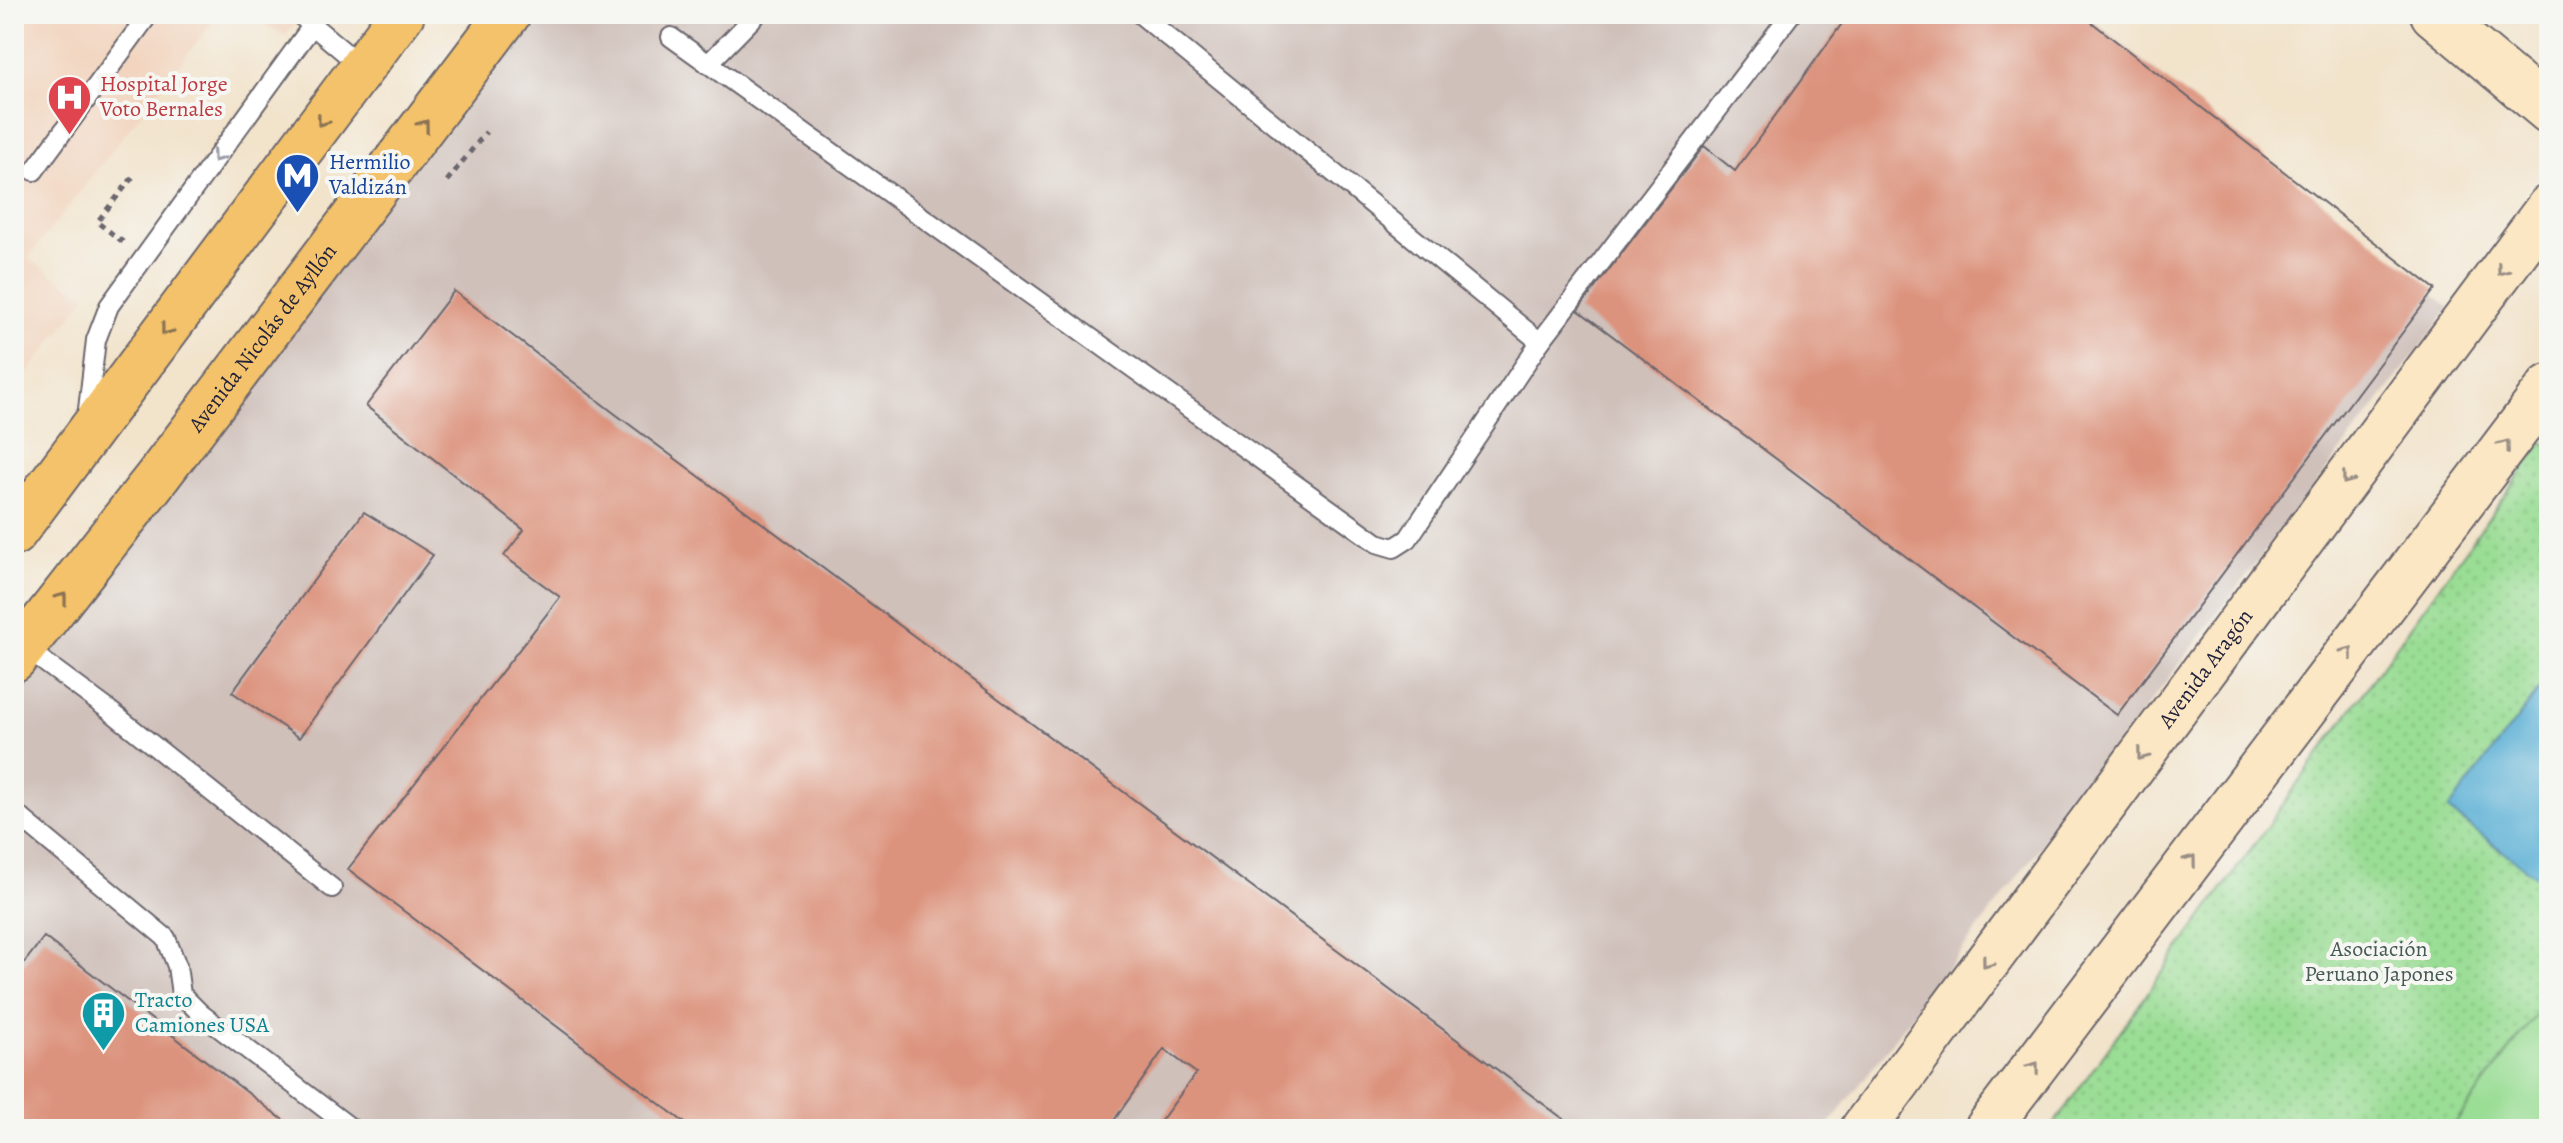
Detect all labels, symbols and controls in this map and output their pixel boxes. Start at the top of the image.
place label: Hospital Jorge Voto Bernales [99,69,228,124]
hospital icon: Hospital Jorge Voto Bernales [45,73,93,136]
one-way arrow [317,112,331,127]
one-way arrow [415,119,429,133]
place label: Hermilio Valdizán [328,147,411,202]
one-way arrow [212,148,227,162]
metro station icon: Hermilio Valdizán [274,151,322,214]
street label: Avenida Nicolás de Ayllón [181,238,344,439]
one-way arrow [2498,261,2512,276]
one-way arrow [162,321,176,335]
one-way arrow [2496,439,2510,454]
one-way arrow [2343,470,2357,484]
one-way arrow [53,592,67,607]
street label: Avenida Aragón [2151,603,2260,735]
one-way arrow [2339,647,2353,661]
one-way arrow [2137,746,2152,760]
one-way arrow [2182,854,2196,868]
park label: Asociación Peruano Japones [2304,934,2454,989]
one-way arrow [1982,954,1996,969]
place label: Tracto Camiones USA [135,985,270,1040]
building icon: Tracto Camiones USA [80,989,128,1052]
one-way arrow [2025,1061,2039,1076]

